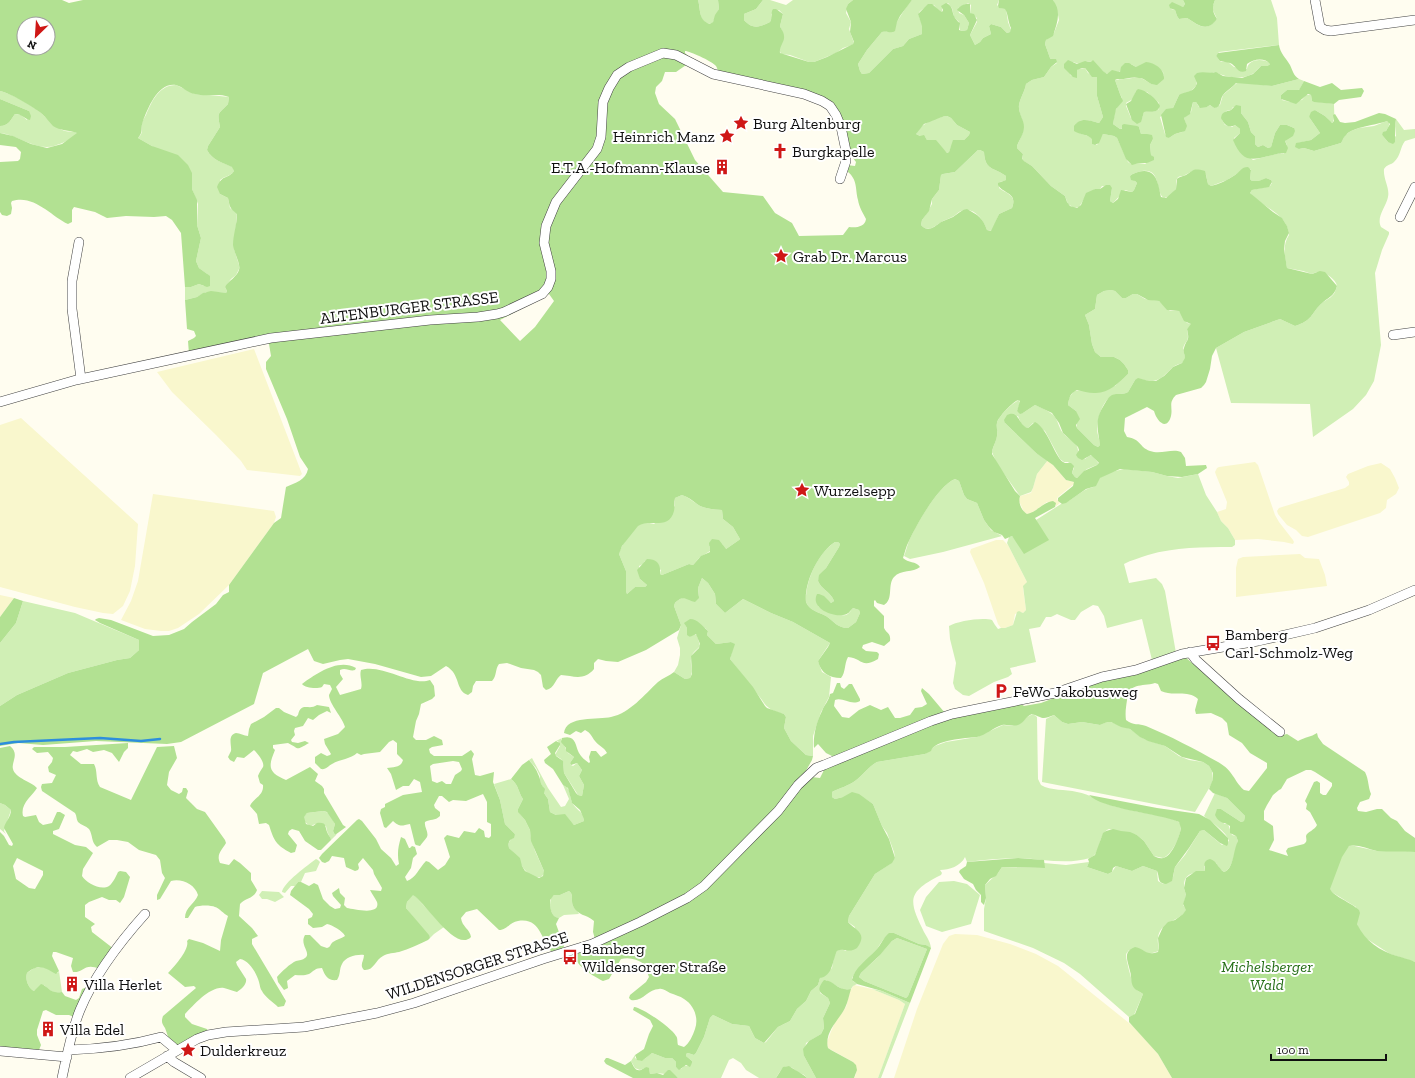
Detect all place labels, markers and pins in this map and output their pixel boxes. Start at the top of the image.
place icon: Burg Altenburg [732,114,750,132]
place label: Burg Altenburg [753,114,861,133]
place label: Heinrich Manz [613,127,715,146]
place icon: Heinrich Manz [718,127,736,145]
church icon: Burgkapelle [771,142,789,160]
place label: Burgkapelle [792,142,875,161]
place label: E.T.A.-Hofmann-Klause [551,158,710,177]
building icon: E.T.A.-Hofmann-Klause [713,158,731,176]
place icon: Grab Dr. Marcus [772,247,790,265]
place label: Grab Dr. Marcus [793,247,907,266]
place icon: Wurzelsepp [793,481,811,499]
place label: Wurzelsepp [814,481,896,500]
place label: Bamberg Carl-Schmolz-Weg [1225,625,1353,662]
bus stop icon: Bamberg Carl-Schmolz-Weg [1204,634,1222,652]
parking icon: FeWo Jakobusweg [992,682,1010,700]
place label: FeWo Jakobusweg [1013,682,1138,701]
place label: Bamberg Wildensorger Straße [582,939,726,976]
bus stop icon: Bamberg Wildensorger Straße [561,948,579,966]
building icon: Villa Herlet [63,975,81,993]
place label: Villa Herlet [83,975,162,994]
building icon: Villa Edel [39,1020,57,1038]
place label: Villa Edel [59,1020,124,1039]
place icon: Dulderkreuz [179,1041,197,1059]
place label: Dulderkreuz [200,1041,286,1060]

